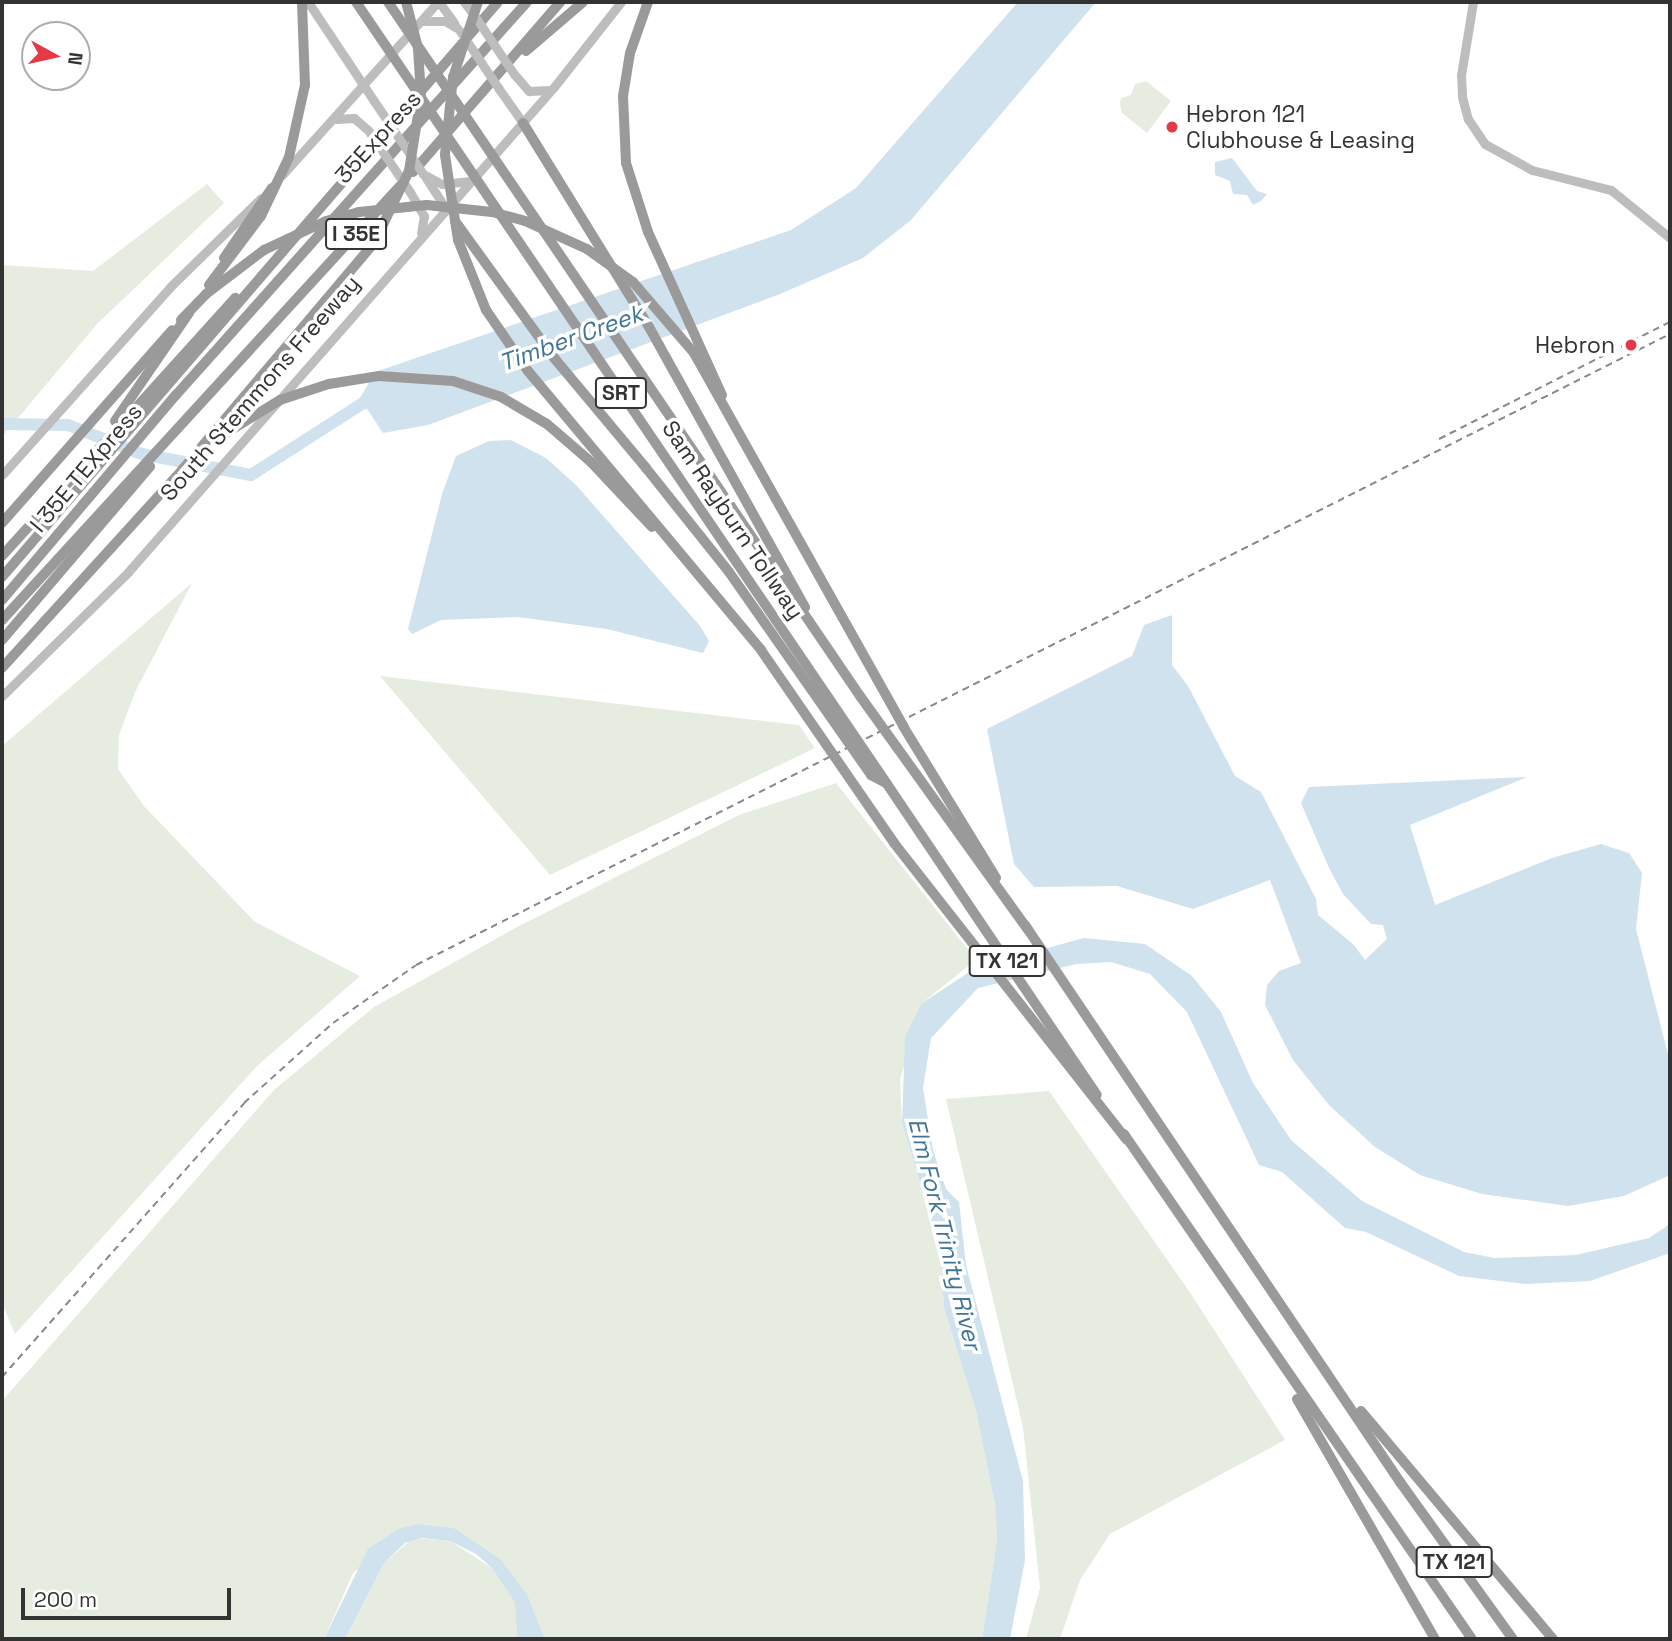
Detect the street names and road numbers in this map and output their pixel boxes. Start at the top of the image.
street label: 35Express [329,85,427,189]
road number: I 35E [324,216,388,252]
street label: South Stemmons Freeway [155,270,365,506]
road number: SRT [595,376,647,410]
street label: I 35E TEXpress [24,398,148,538]
street label: Sam Rayburn Tollway [656,415,810,625]
road number: TX 121 [968,944,1046,978]
road number: TX 121 [1416,1544,1492,1580]

